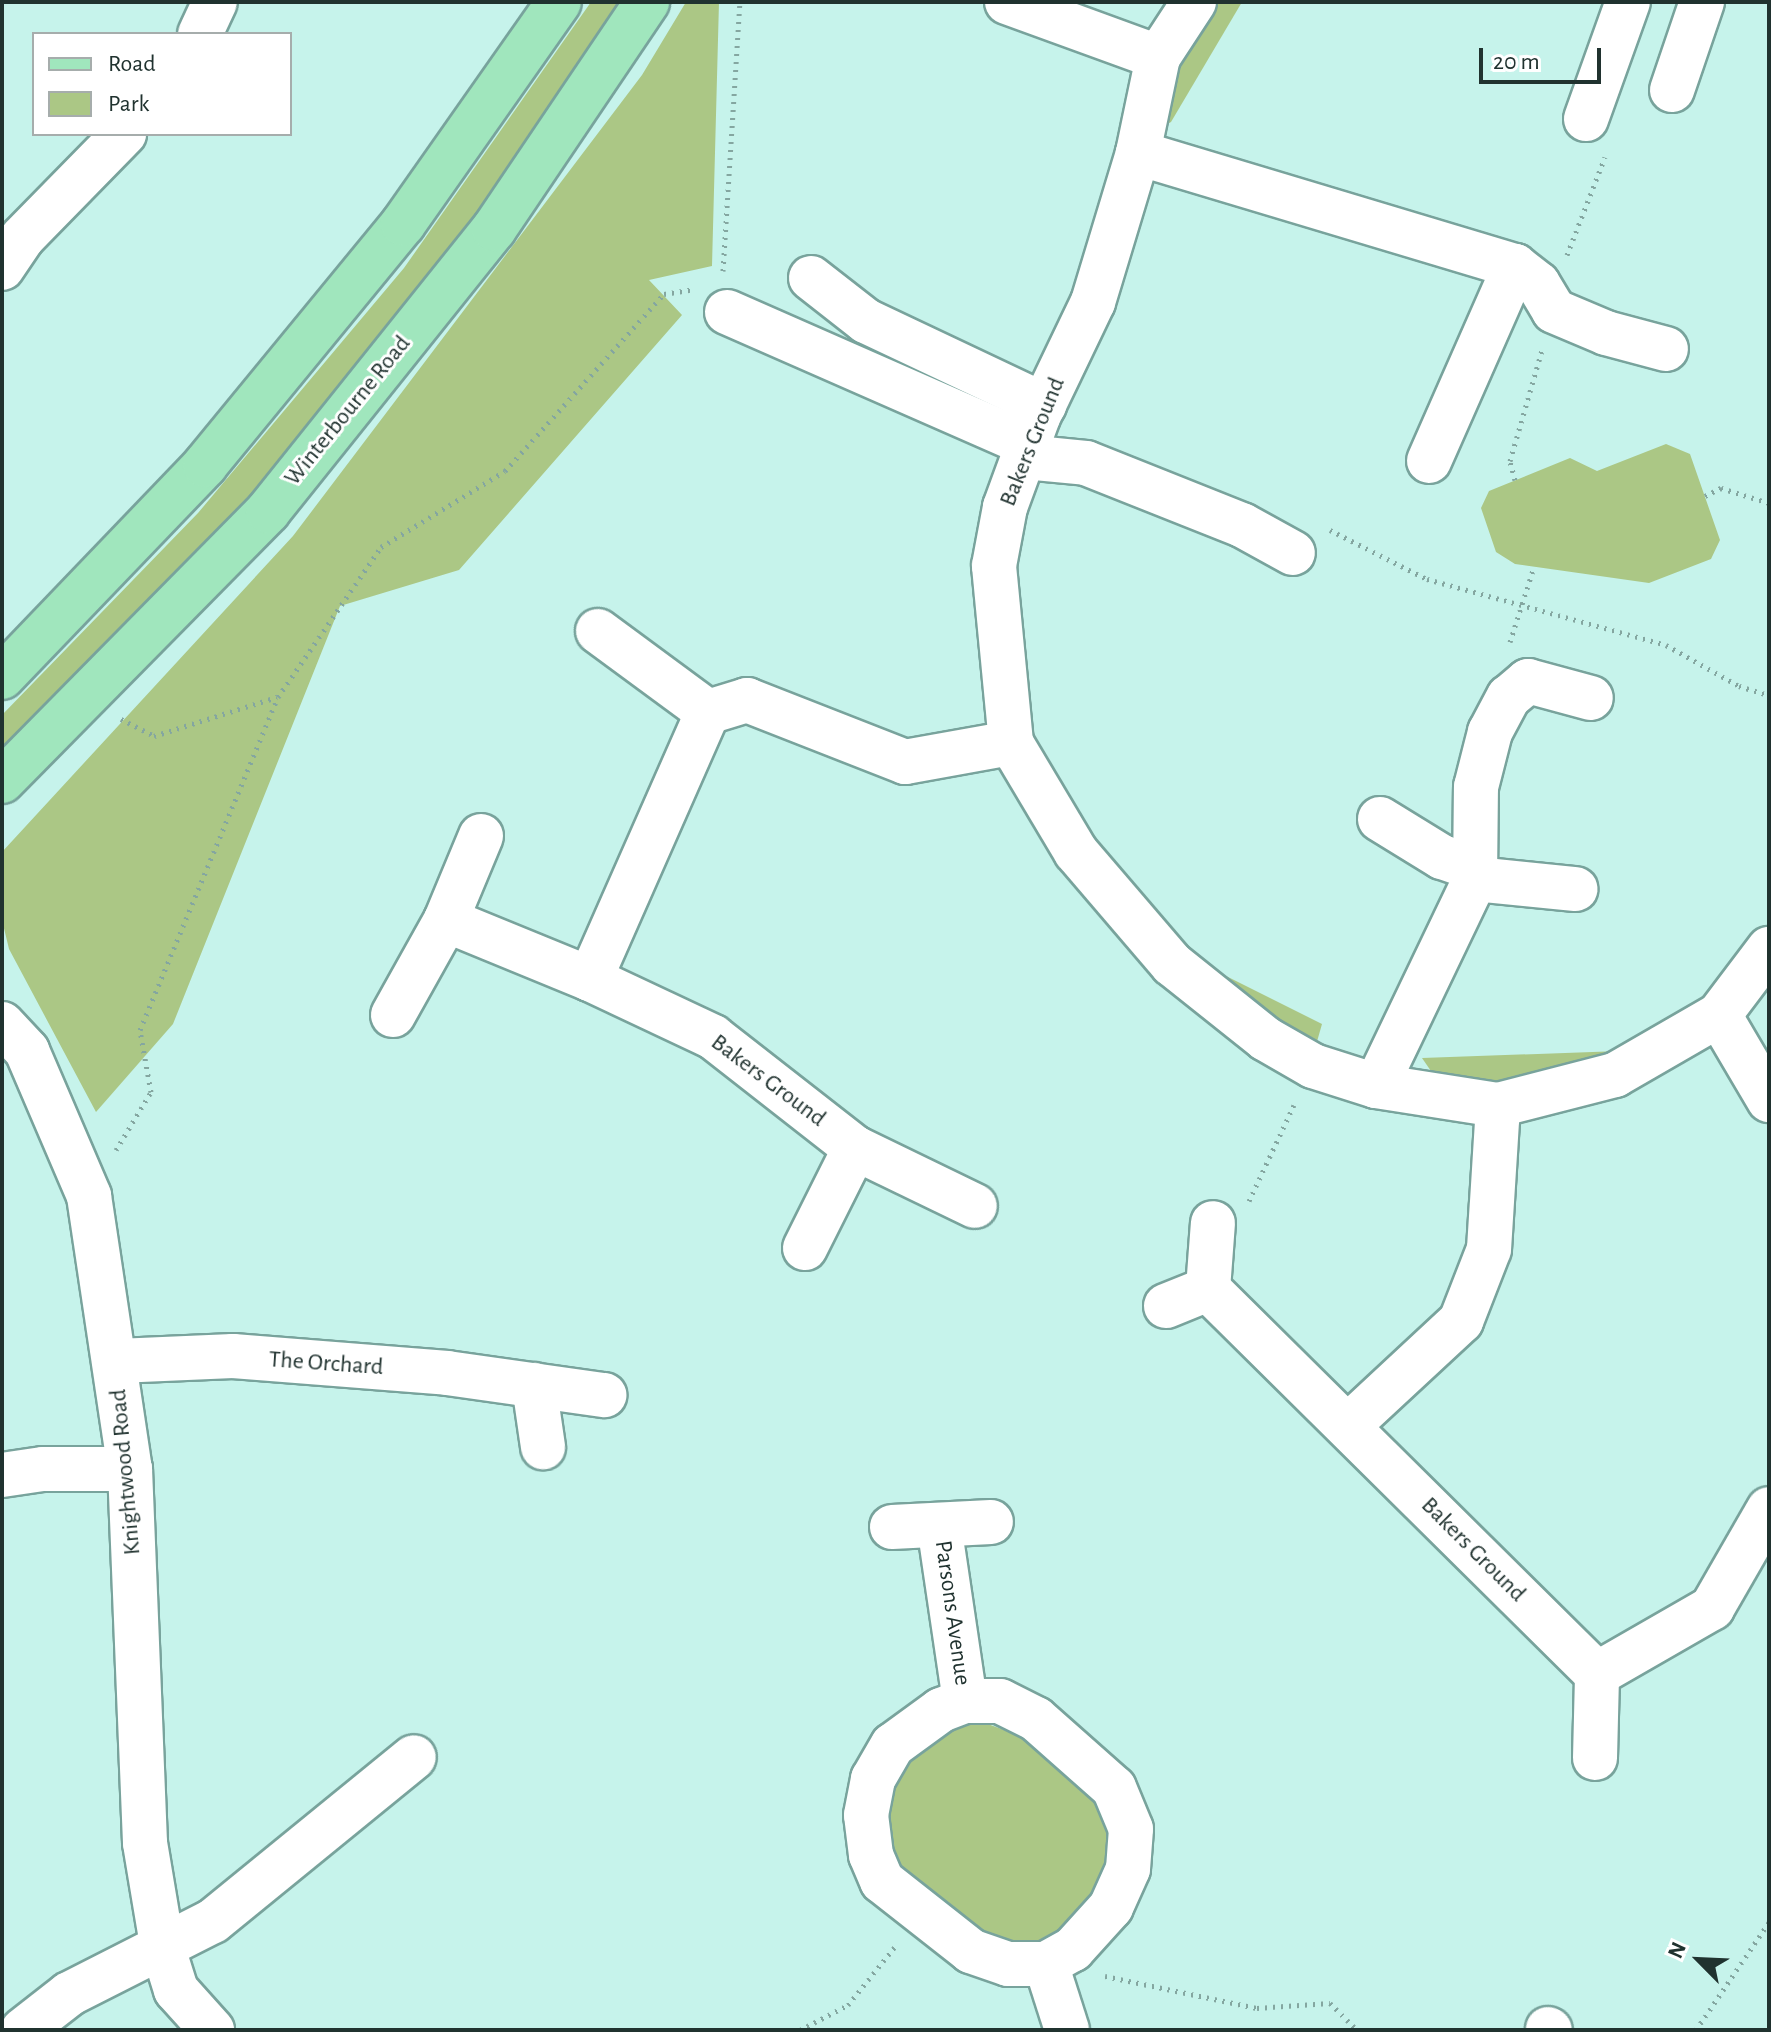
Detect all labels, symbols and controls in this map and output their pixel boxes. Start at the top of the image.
legend [32,32,292,136]
scale bar [1483,32,1605,82]
text: 20 m [1493,50,1540,74]
text: Road [108,52,156,76]
text: Park [108,92,149,116]
street label: Winterbourne Road [279,330,417,492]
street label: Bakers Ground [994,373,1072,511]
street label: Bakers Ground [705,1028,831,1134]
street label: The Orchard [268,1346,384,1382]
street label: Knightwood Road [104,1388,148,1556]
street label: Bakers Ground [1415,1492,1531,1608]
street label: Parsons Avenue [928,1539,976,1687]
north arrow [1659,1920,1739,2000]
text: N [1664,1939,1690,1962]

